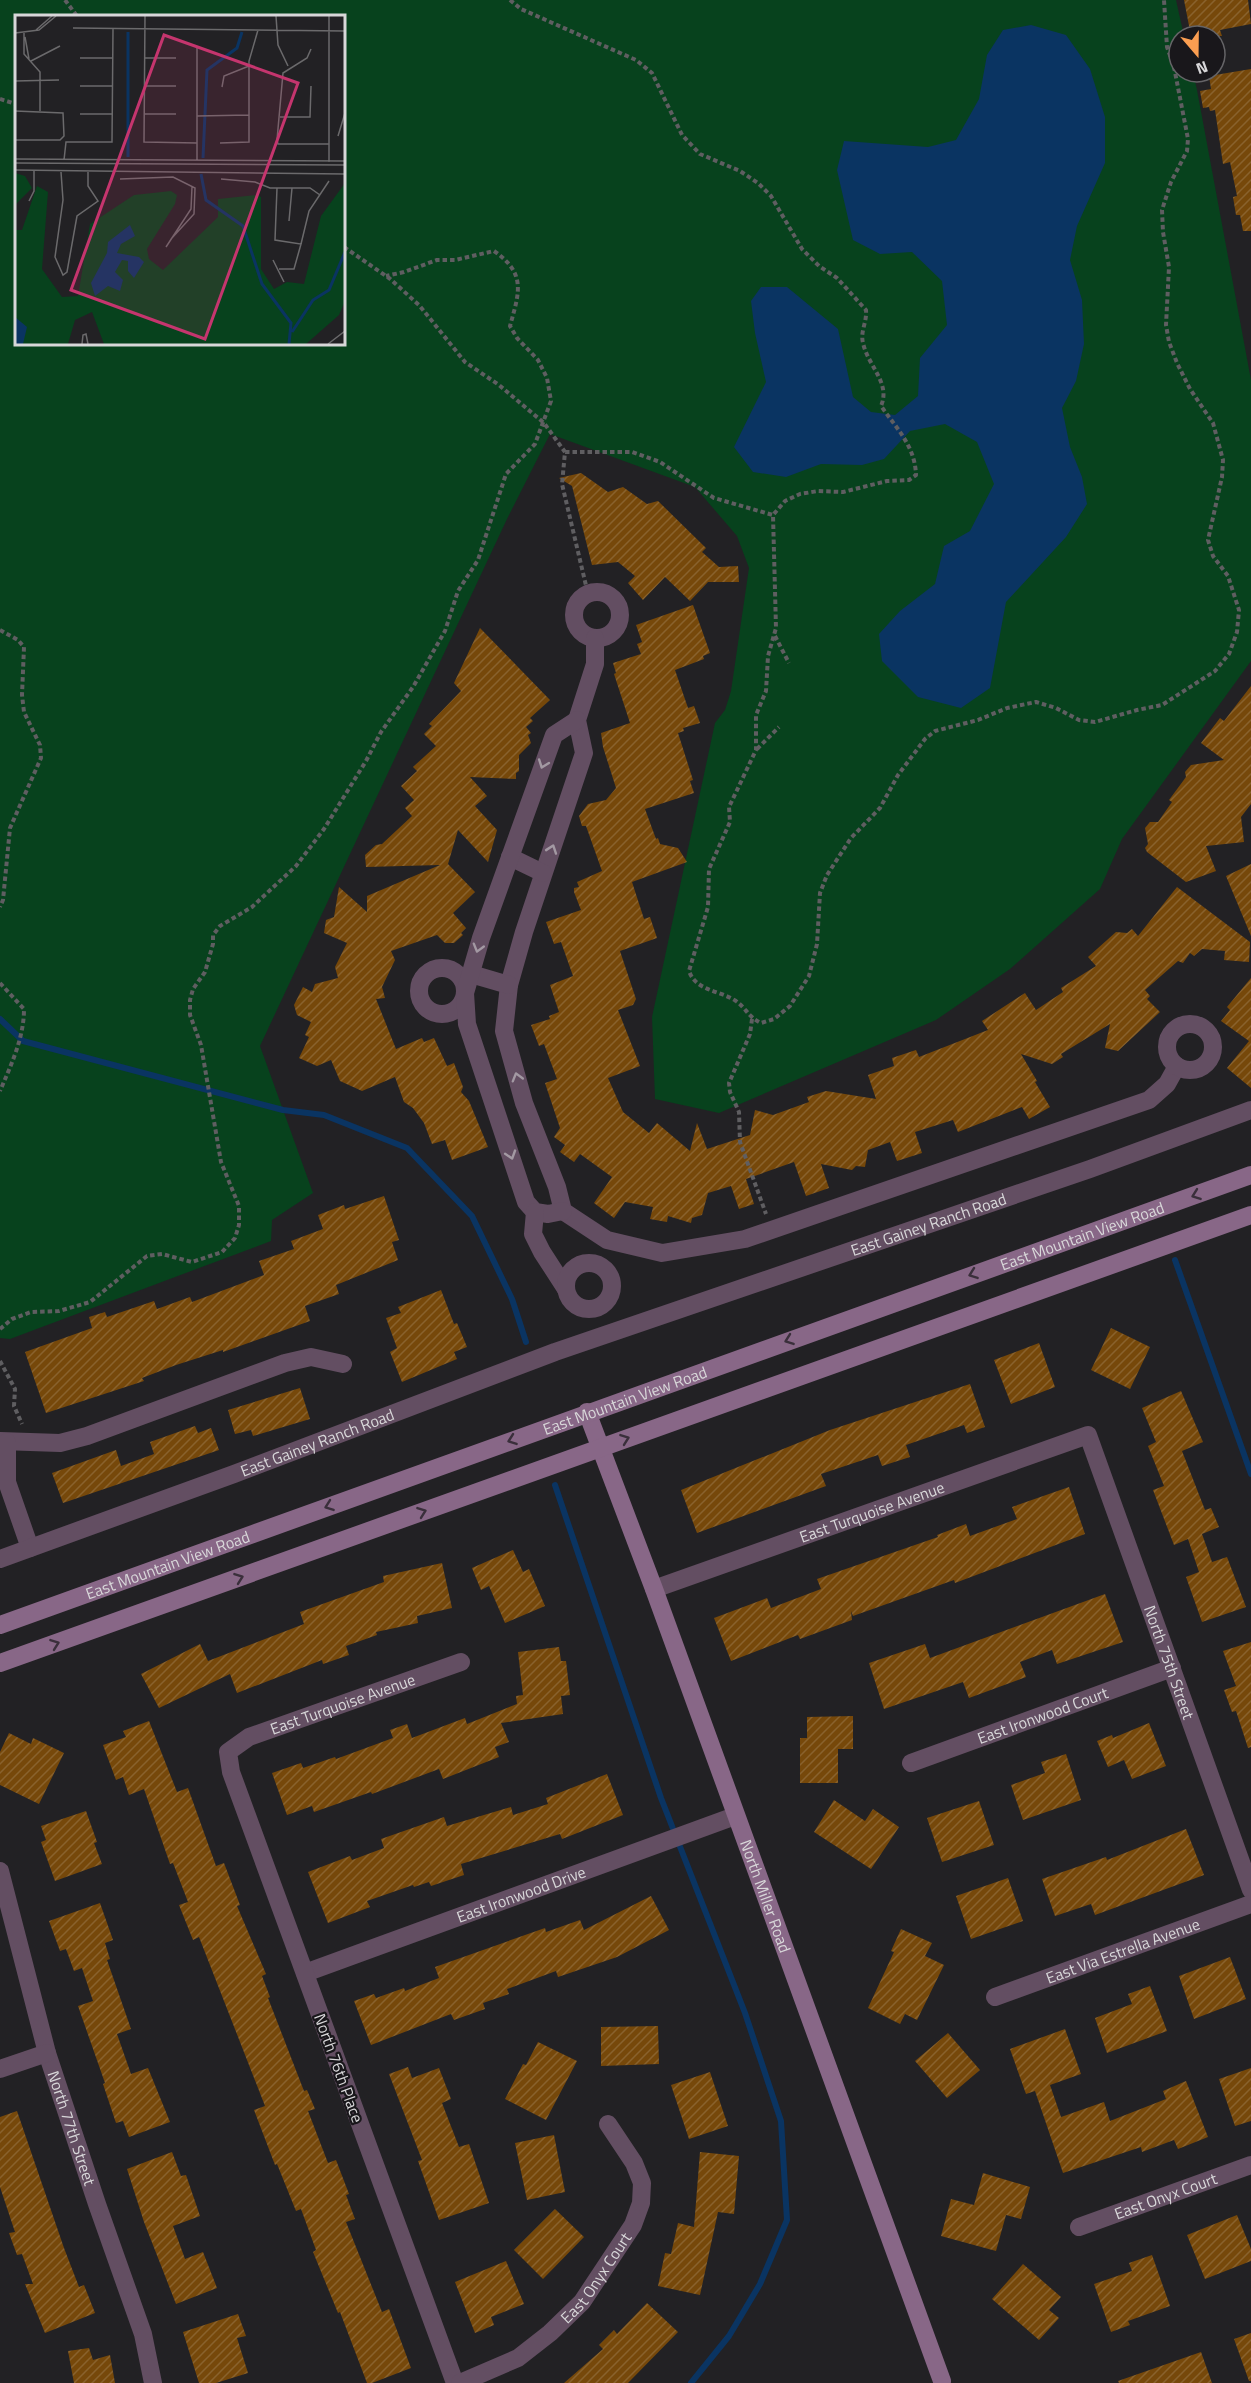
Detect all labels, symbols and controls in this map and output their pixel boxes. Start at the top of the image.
inset map [15,15,345,345]
north arrow [1167,24,1227,84]
text: N [1193,55,1211,81]
one-way arrow [538,759,551,769]
one-way arrow [544,844,557,855]
one-way arrow [473,942,485,953]
one-way arrow [511,1072,524,1082]
one-way arrow [503,1149,516,1160]
street label: East Gainey Ranch Road [847,1187,1009,1262]
one-way arrow [1191,1187,1202,1200]
street label: East Mountain View Road [997,1195,1168,1276]
one-way arrow [968,1267,979,1280]
one-way arrow [784,1333,795,1346]
street label: East Mountain View Road [539,1360,710,1441]
street label: East Gainey Ranch Road [237,1402,398,1483]
one-way arrow [507,1432,518,1445]
one-way arrow [619,1433,630,1446]
street label: East Turquoise Avenue [796,1475,948,1549]
one-way arrow [324,1498,335,1511]
one-way arrow [416,1506,427,1519]
street label: East Mountain View Road [82,1524,253,1605]
one-way arrow [233,1572,243,1585]
street label: North 75th Street [1138,1602,1201,1723]
one-way arrow [49,1638,60,1651]
street label: East Turquoise Avenue [267,1667,418,1741]
street label: East Ironwood Court [974,1680,1112,1750]
street label: North Miller Road [734,1836,797,1956]
street label: East Ironwood Drive [453,1860,589,1929]
street label: East Via Estrella Avenue [1042,1912,1203,1990]
street label: North 76th Place [308,2010,370,2126]
street label: North 77th Street [42,2068,102,2189]
street label: East Onyx Court [1111,2166,1221,2225]
street label: East Onyx Court [555,2227,637,2329]

